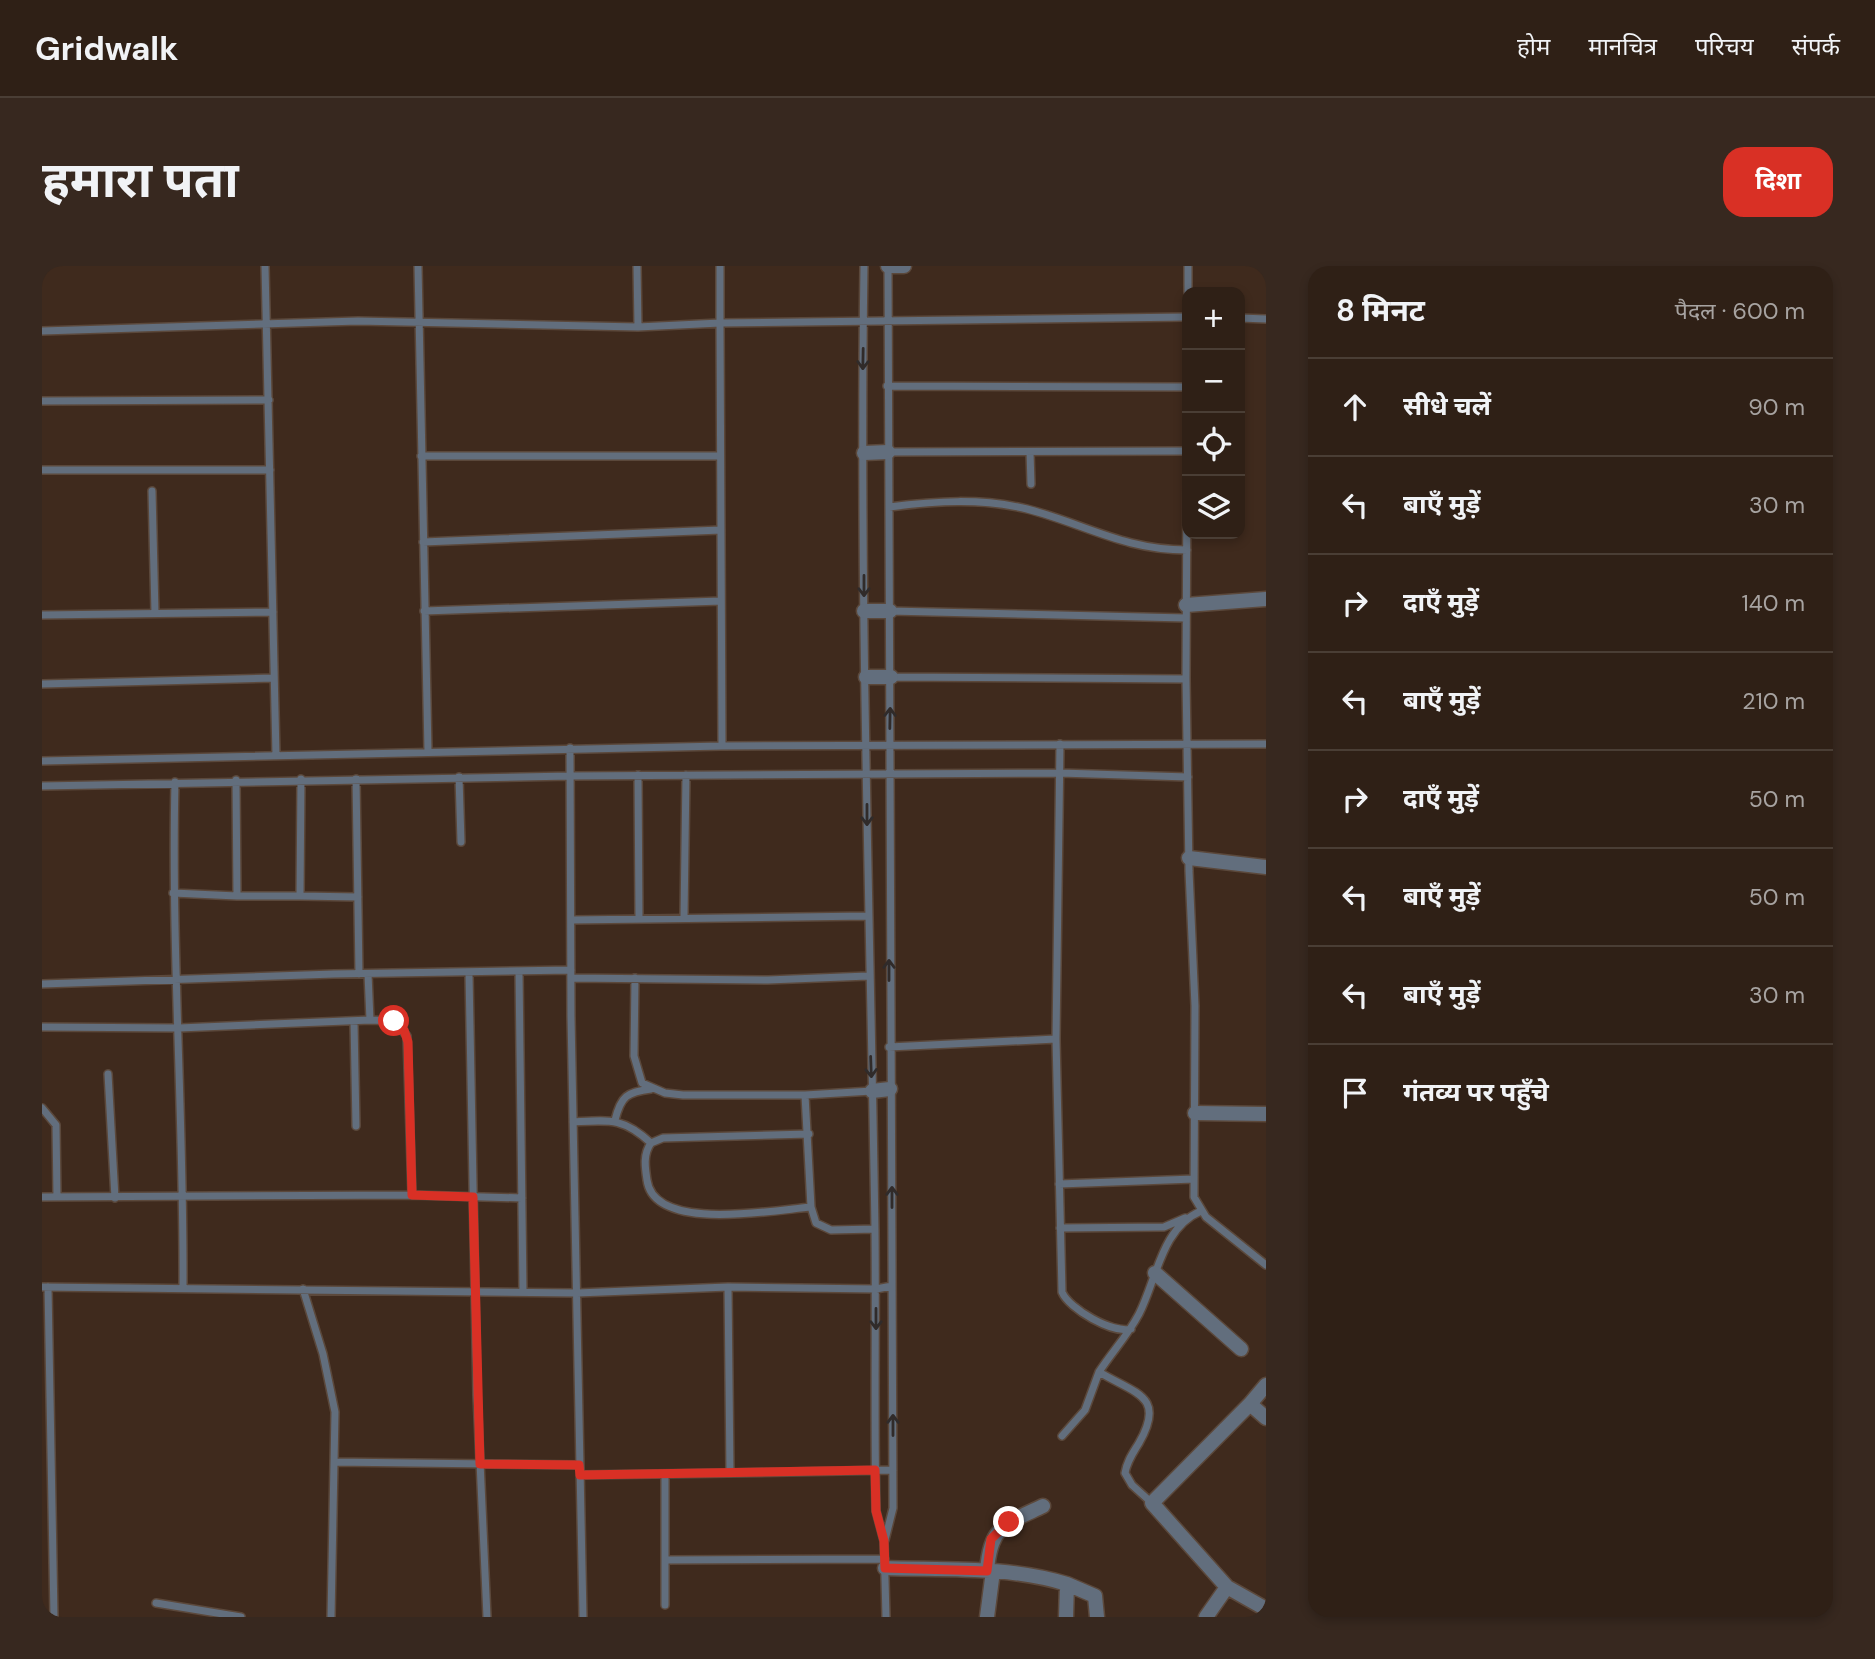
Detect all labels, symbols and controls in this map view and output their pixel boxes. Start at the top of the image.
text: Gridwalk [35,27,178,70]
text: होम [1517,31,1550,62]
text: मानचित्र [1588,31,1657,62]
text: परिचय [1695,31,1754,62]
text: संपर्क [1792,31,1840,62]
button: दिशा [1723,147,1833,217]
text: हमारा पता [42,148,239,212]
map controls [1182,287,1245,539]
button: + [1182,287,1245,350]
text: 8 मिनट [1336,291,1425,330]
text: पैदल · 600 m [1675,296,1805,326]
one-way arrow [856,347,869,370]
button: − [1182,350,1245,413]
icon: ahead [1336,388,1374,426]
text: सीधे चलें [1403,389,1491,423]
text: 90 m [1748,392,1805,422]
button: locate [1182,413,1245,476]
button: layers [1182,476,1245,539]
icon: left [1336,486,1374,524]
text: बाएँ मुड़ें [1403,487,1480,521]
text: 30 m [1749,490,1805,520]
one-way arrow [857,574,871,597]
icon: right [1336,584,1374,622]
text: दाएँ मुड़ें [1403,585,1479,619]
text: 140 m [1742,588,1805,618]
icon: left [1336,682,1374,720]
text: बाएँ मुड़ें [1403,683,1480,717]
text: 210 m [1742,686,1805,716]
one-way arrow [884,706,897,729]
icon: right [1336,780,1374,818]
text: दाएँ मुड़ें [1403,781,1479,815]
text: 50 m [1749,784,1805,814]
one-way arrow [860,803,874,826]
icon: left [1336,878,1374,916]
text: बाएँ मुड़ें [1403,879,1480,913]
text: 50 m [1749,882,1805,912]
one-way arrow [882,958,896,981]
icon: left [1336,976,1374,1014]
text: बाएँ मुड़ें [1403,977,1480,1011]
text: 30 m [1749,980,1805,1010]
route start [378,1005,409,1036]
one-way arrow [865,1055,878,1078]
icon: arrive [1336,1074,1374,1112]
text: गंतव्य पर पहुँचे [1403,1075,1549,1109]
one-way arrow [885,1186,898,1209]
one-way arrow [869,1307,882,1330]
one-way arrow [886,1413,900,1436]
route end [993,1506,1024,1537]

